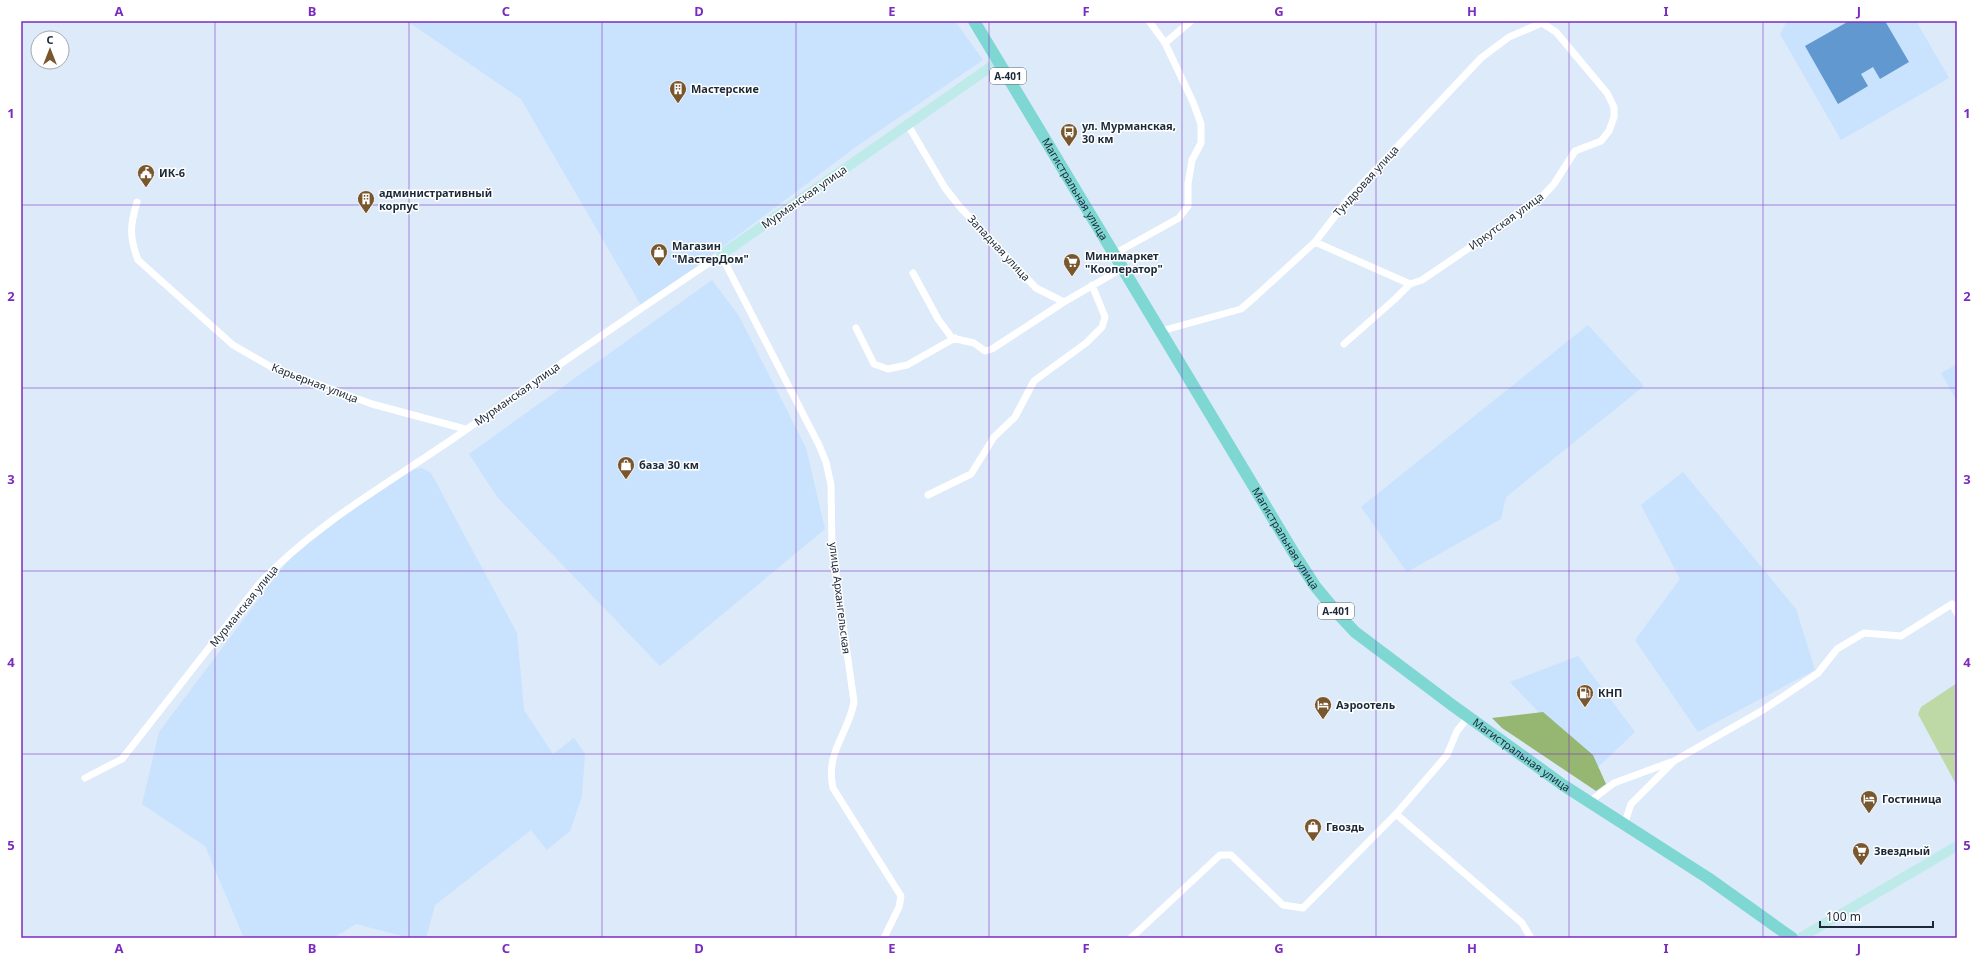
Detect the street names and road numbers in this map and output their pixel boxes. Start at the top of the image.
road number: А-401 [990,68,1026,84]
street label: Магистральная улица [1039,135,1112,243]
street label: Тундровая улица [1330,142,1402,219]
street label: Мурманская улица [758,161,849,232]
street label: Иркутская улица [1465,188,1546,253]
street label: Западная улица [965,211,1034,284]
street label: Мурманская улица [471,358,562,429]
street label: Карьерная улица [270,359,361,406]
street label: Магистральная улица [1249,484,1323,592]
street label: улица Архангельская [826,541,855,655]
street label: Мурманская улица [206,562,281,650]
road number: А-401 [1318,603,1354,619]
street label: Магистральная улица [1470,714,1573,795]

